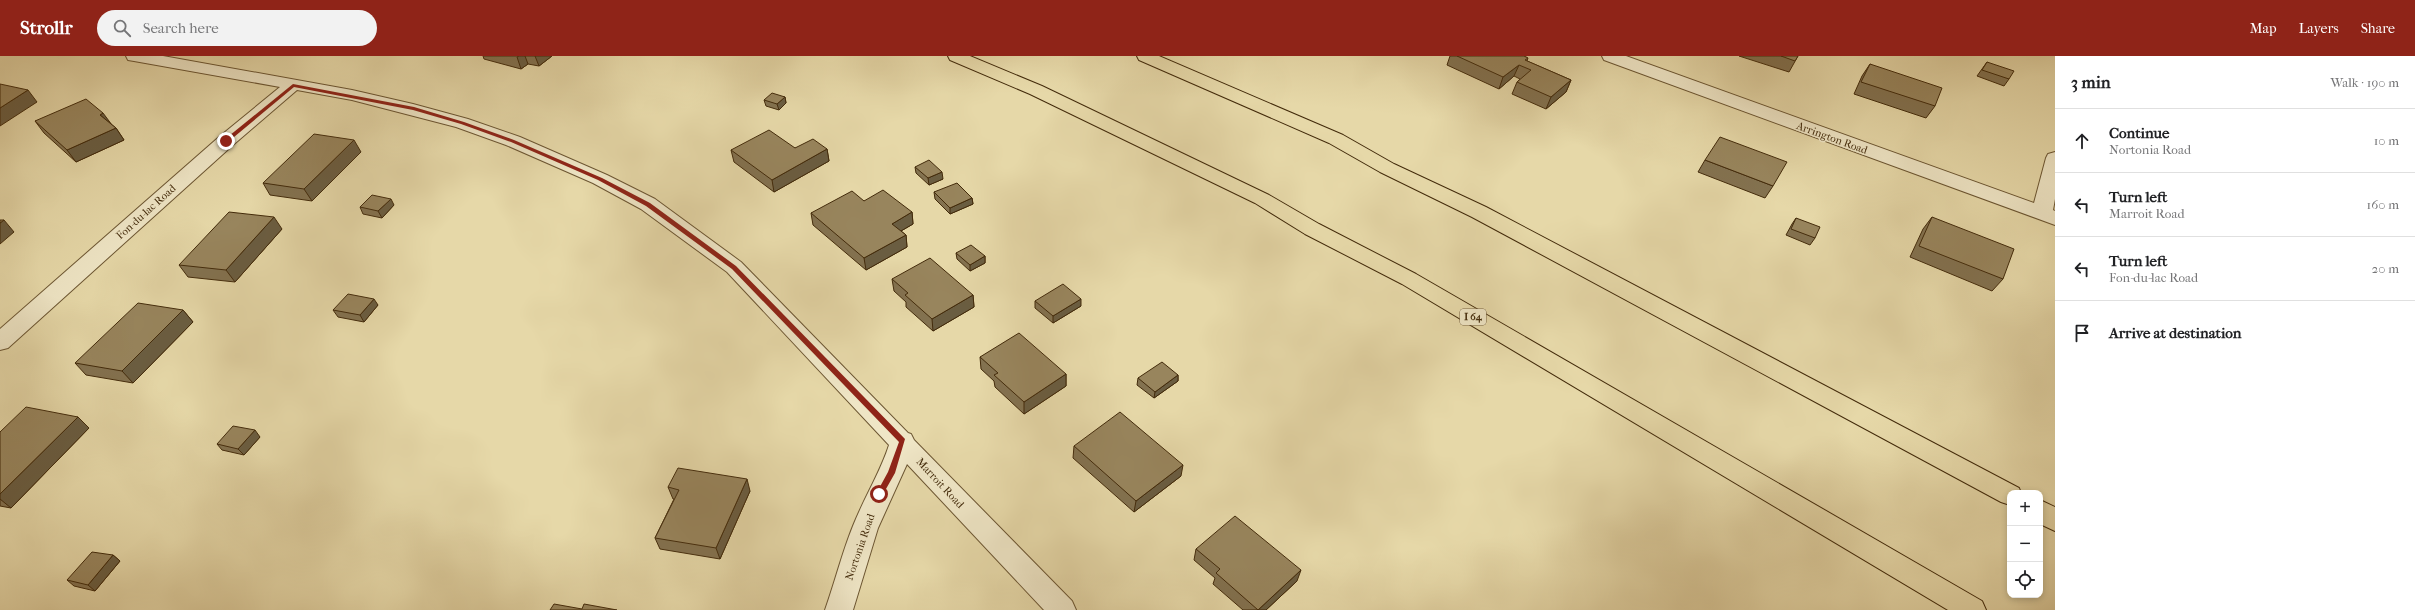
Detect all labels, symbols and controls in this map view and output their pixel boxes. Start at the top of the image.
search box [97,10,377,46]
text: Strollr [20,17,73,39]
icon: search [111,17,133,39]
text: Search here [143,19,219,37]
text: Map [2250,20,2277,37]
text: Layers [2299,20,2339,37]
text: Share [2361,20,2395,37]
text: 3 min [2071,72,2111,92]
text: Walk · 190 m [2330,75,2399,90]
street label: Arrington Road [1794,119,1870,157]
text: Continue [2109,124,2169,142]
icon: ahead [2071,130,2093,152]
route end [217,132,235,150]
text: 10 m [2374,133,2399,148]
text: Nortonia Road [2109,142,2191,157]
street label: Fon-du-lac Road [114,181,179,242]
text: Turn left [2109,188,2167,206]
icon: left [2071,194,2093,216]
text: 160 m [2367,197,2399,212]
text: Marroit Road [2109,206,2185,221]
text: Turn left [2109,252,2167,270]
icon: left [2071,258,2093,280]
text: 20 m [2372,261,2399,276]
text: Fon-du-lac Road [2109,270,2198,285]
road number: I 64 [1460,309,1486,325]
icon: arrive [2071,322,2093,344]
text: Arrive at destination [2109,324,2241,342]
street label: Marroit Road [913,455,967,512]
route start [870,485,888,503]
map controls [2007,490,2043,598]
button: + [2007,490,2043,526]
street label: Nortonia Road [843,511,878,582]
button: − [2007,526,2043,562]
button: locate [2007,562,2043,598]

